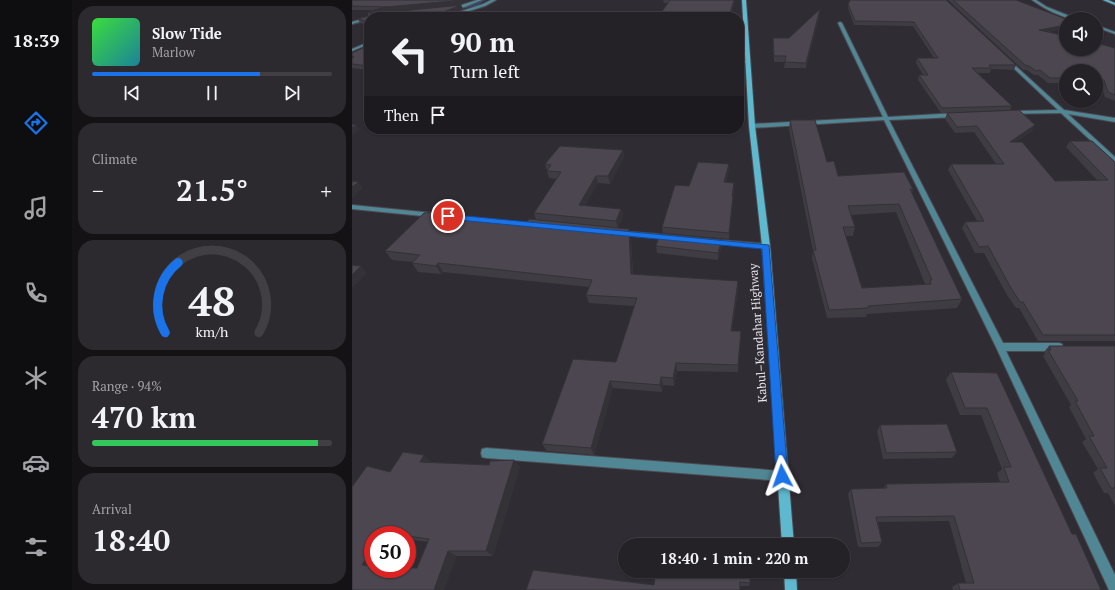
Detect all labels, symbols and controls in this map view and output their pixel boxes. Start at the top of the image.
map controls [1059,12,1103,108]
button: sound [1059,12,1103,56]
text: Slow Tide [152,23,222,43]
text: 90 m [450,23,515,60]
text: 18:39 [13,28,59,52]
icon: left [384,28,436,80]
text: Marlow [152,43,195,61]
text: Turn left [450,59,520,83]
button: search [1059,64,1103,108]
icon: previous [121,82,143,104]
icon: pause [201,82,223,104]
icon: next [281,82,303,104]
icon: arrive [427,104,449,126]
text: Then [384,105,419,125]
icon: directions [22,109,50,137]
text: Climate [92,150,137,168]
text: 21.5° [176,170,248,210]
text: − [92,176,104,205]
text: + [320,176,332,205]
icon: music [22,194,50,222]
pin [431,199,465,233]
icon: arrive [437,205,459,227]
street label: Kabul–Kandahar Highway [745,262,770,403]
text: 48 [188,273,236,328]
icon: phone [22,279,50,307]
text: km/h [196,322,229,341]
icon: climate [22,364,50,392]
text: Range · 94% [92,377,162,395]
text: 470 km [92,397,196,437]
icon: car [22,449,50,477]
position arrow [761,455,803,497]
text: Arrival [92,500,132,518]
text: 18:40 [92,520,170,560]
speed limit sign: 50 [364,526,416,578]
icon: filters [22,533,50,561]
text: 18:40 · 1 min · 220 m [660,548,808,568]

